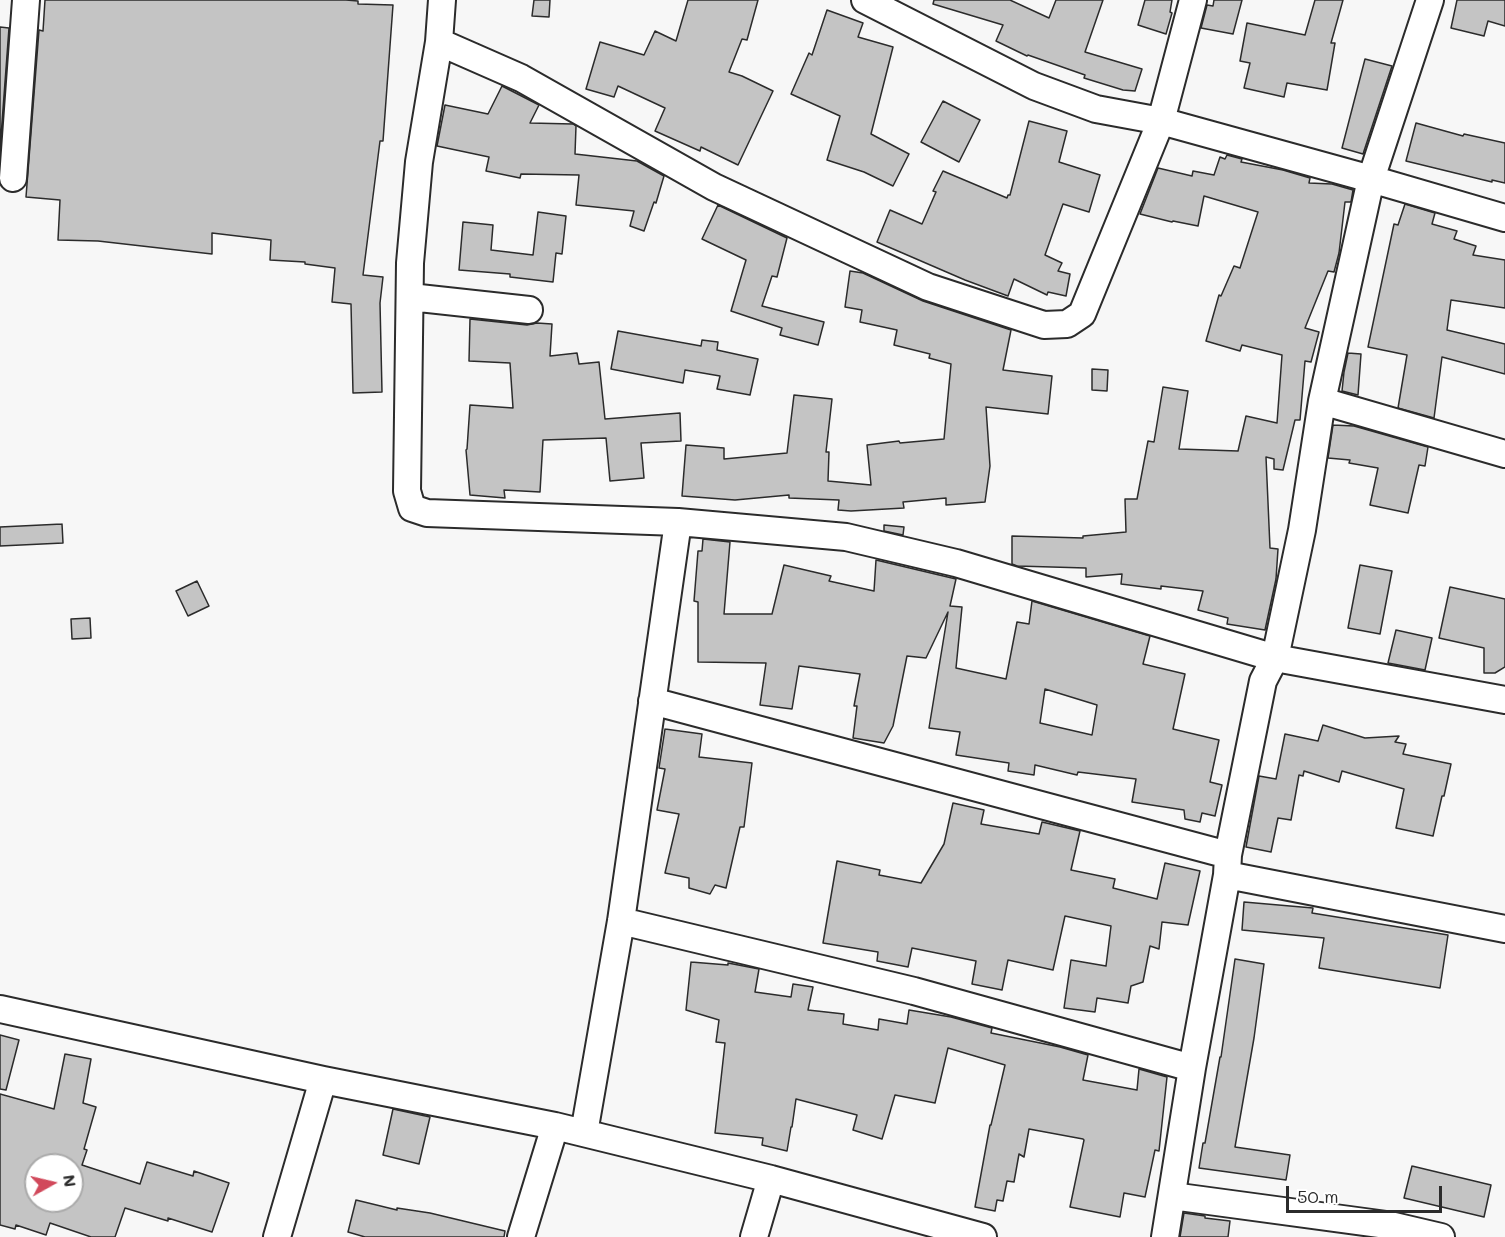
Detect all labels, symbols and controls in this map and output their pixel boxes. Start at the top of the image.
north arrow [24,1153,84,1213]
text: N [59,1173,82,1188]
scale bar [1289,1174,1445,1212]
text: 50 m [1297,1184,1339,1208]

